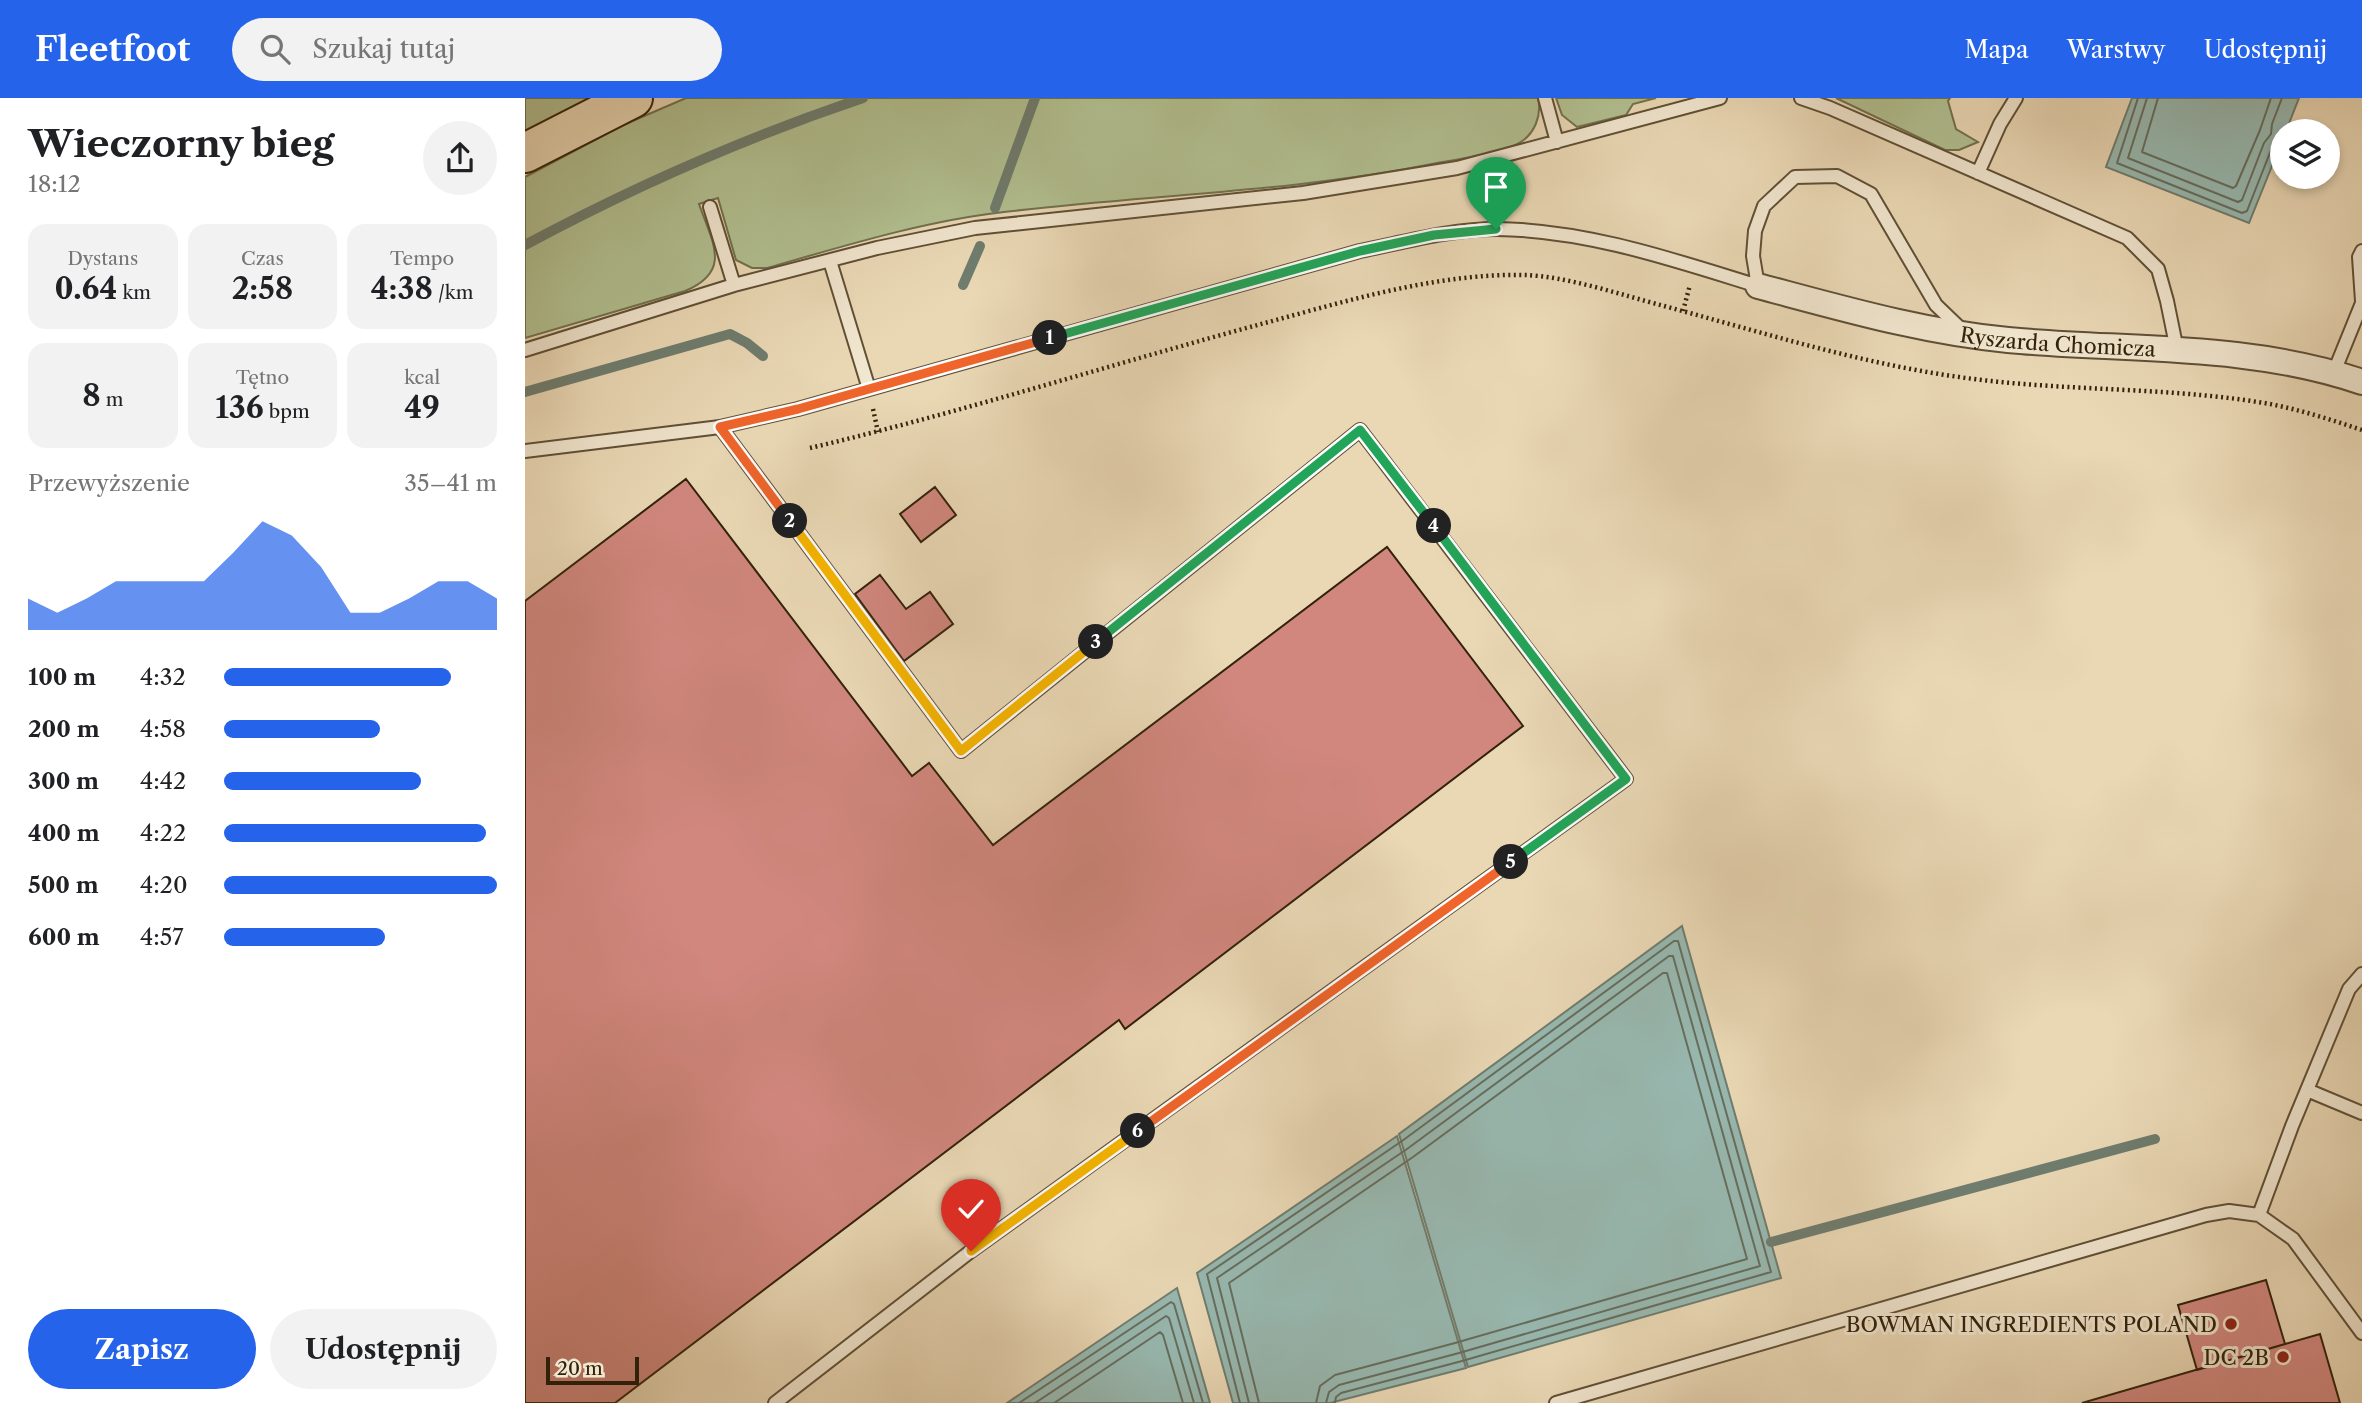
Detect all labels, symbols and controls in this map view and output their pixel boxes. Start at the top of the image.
search box [232,18,722,81]
text: Fleetfoot [35,29,190,70]
icon: search [256,30,294,68]
text: Szukaj tutaj [312,33,455,65]
text: Mapa [1965,35,2029,64]
text: Warstwy [2067,35,2166,64]
text: Udostępnij [2204,35,2327,64]
map controls [2270,119,2340,189]
button: layers [2270,119,2340,189]
text: Wieczorny bieg [28,120,335,167]
button: share [423,121,497,195]
pin [1466,157,1526,229]
icon: arrive [1477,168,1515,206]
text: 18:12 [28,170,81,198]
text: Dystans [67,247,138,270]
text: Czas [241,247,284,270]
text: Tempo [390,247,454,270]
text: 0.64 [55,270,117,307]
text: 2:58 [232,270,293,307]
text: 4:38 [371,270,433,307]
text: km [117,281,151,304]
text: /km [433,281,474,304]
pin: 1 [1033,320,1067,356]
street label: Ryszarda Chomicza [1958,322,2157,361]
text: 1 [1045,326,1054,349]
text: Tętno [236,366,289,389]
text: kcal [404,366,440,389]
text: 8 [82,377,101,414]
text: m [101,388,123,411]
text: 136 [215,389,264,426]
text: 49 [404,389,440,426]
text: bpm [264,400,310,423]
text: Przewyższenie [28,469,190,497]
text: 35–41 m [404,469,497,497]
pin: 2 [772,504,807,538]
pin: 4 [1417,508,1451,544]
text: 2 [784,509,795,532]
text: 4 [1428,514,1439,537]
pin: 3 [1079,624,1113,660]
text: 3 [1090,630,1101,653]
text: 100 m [28,663,96,691]
text: 4:32 [140,663,186,691]
text: 200 m [28,715,100,743]
text: 4:58 [140,715,186,743]
text: 300 m [28,767,99,795]
text: 4:42 [140,767,186,795]
text: 400 m [28,819,100,847]
text: 4:22 [140,819,186,847]
pin: 5 [1493,844,1529,880]
text: 5 [1505,850,1516,873]
text: 500 m [28,871,99,899]
text: 4:20 [140,871,188,899]
text: 600 m [28,923,100,951]
text: 4:57 [140,923,184,951]
pin: 6 [1121,1114,1155,1148]
text: 6 [1132,1119,1143,1142]
pin [941,1179,1001,1251]
icon: check [952,1190,990,1228]
button: Zapisz [28,1309,256,1389]
button: Udostępnij [270,1309,497,1389]
place label: BOWMAN INGREDIENTS POLAND [1846,1312,2217,1337]
marker: BOWMAN INGREDIENTS POLAND [2223,1316,2239,1332]
place label: DC 2B [2203,1345,2269,1370]
marker: DC 2B [2275,1349,2291,1365]
scale bar [546,1354,639,1386]
text: 20 m [557,1357,603,1380]

